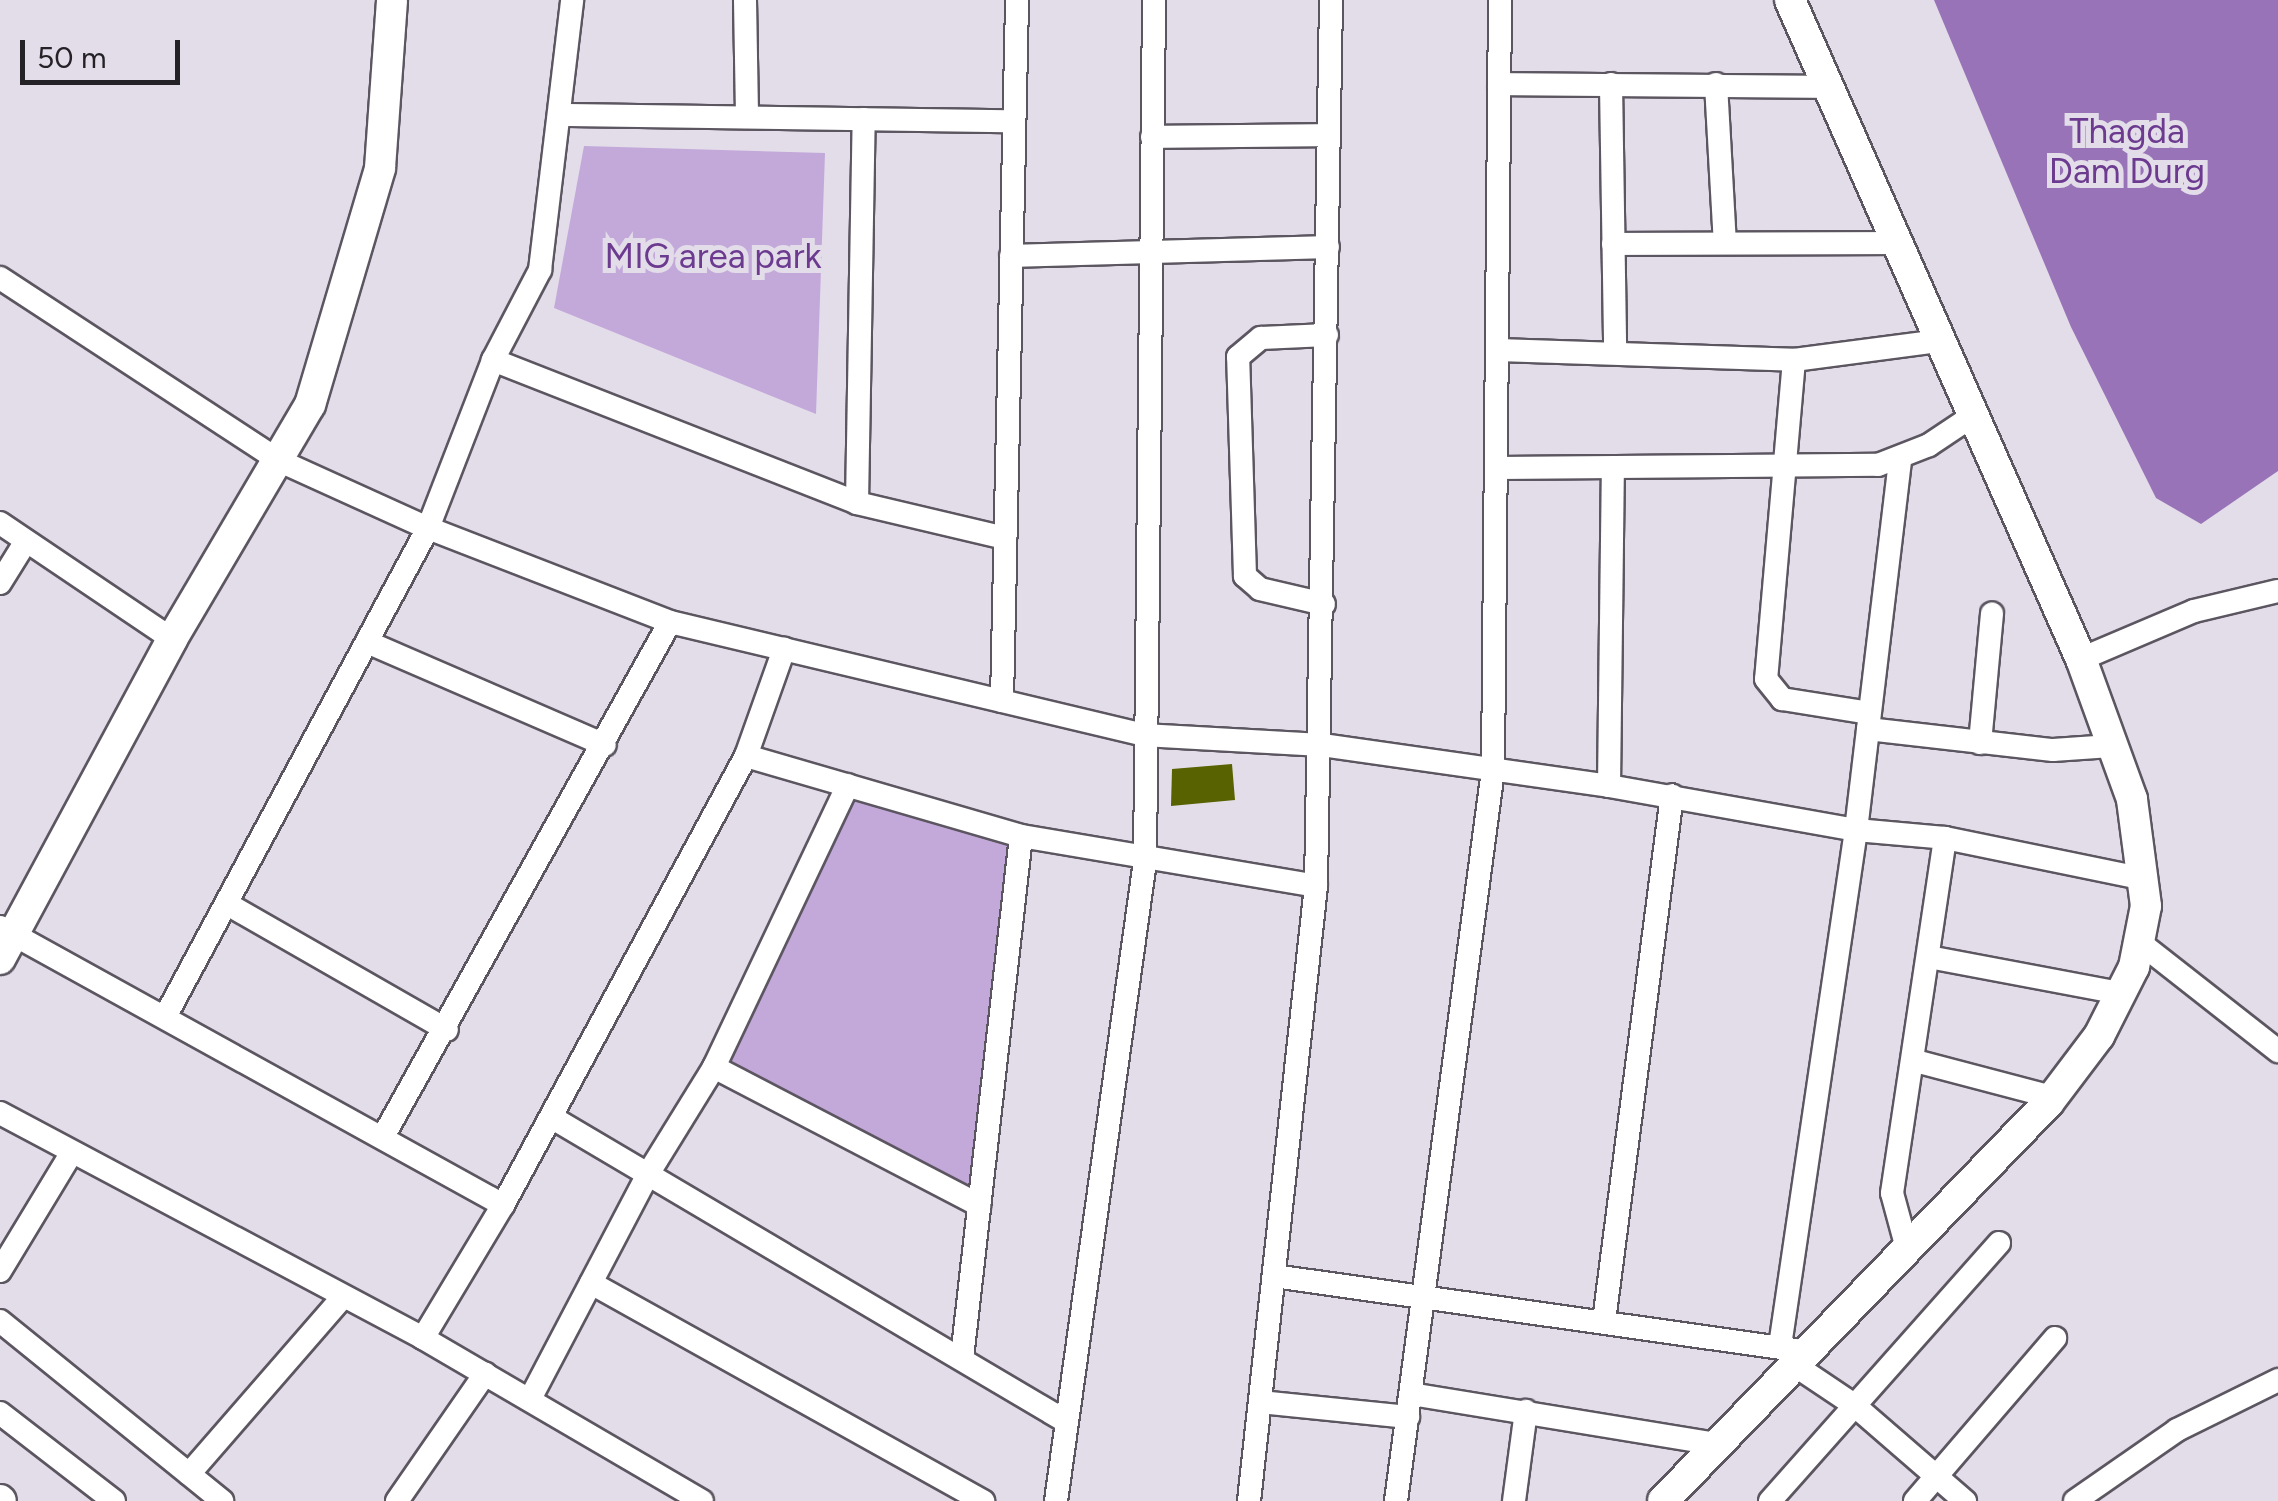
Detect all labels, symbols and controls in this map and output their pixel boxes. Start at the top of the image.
scale bar [25,20,185,82]
text: 50 m [37,39,106,76]
park label: Thagda Dam Durg [2049,110,2205,192]
park label: MIG area park [605,235,821,277]

